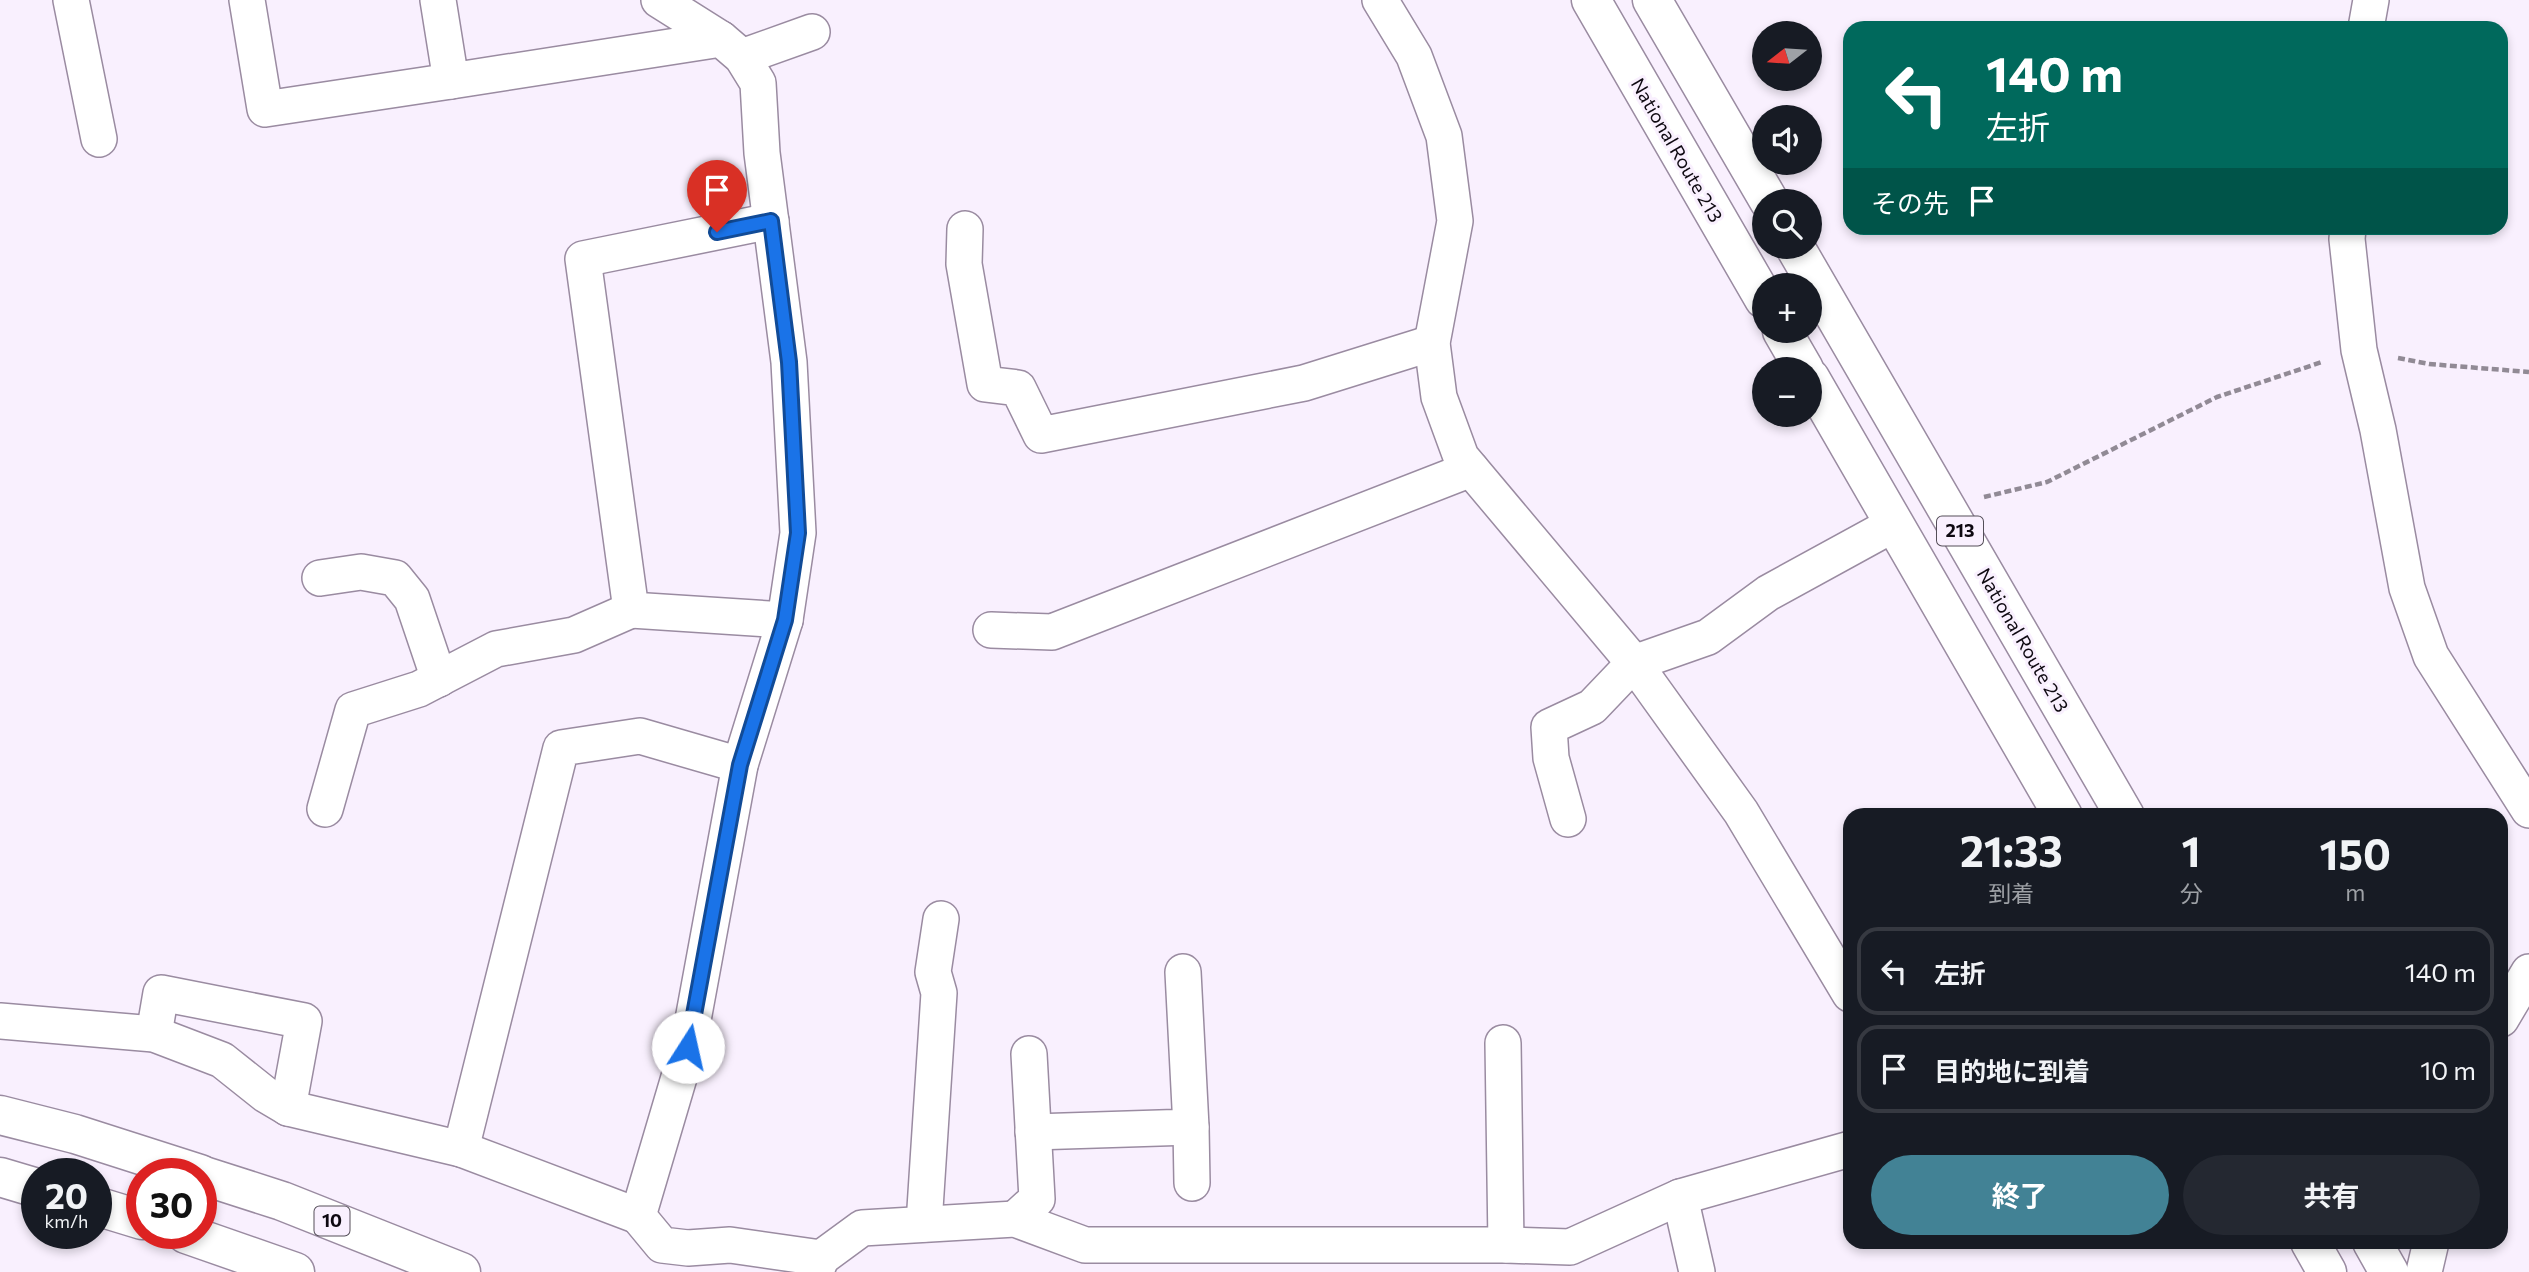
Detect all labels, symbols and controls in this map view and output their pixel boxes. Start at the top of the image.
north arrow [1752,21,1822,91]
map controls [1752,21,1822,427]
text: 140 m [1986,42,2123,102]
icon: left [1871,49,1962,140]
street label: National Route 213 [1627,74,1728,226]
button: sound [1752,105,1822,175]
text: 左折 [1986,106,2050,146]
pin [687,160,747,232]
icon: arrive [698,171,736,209]
icon: arrive [1963,182,2001,220]
text: その先 [1871,187,1949,218]
button: search [1752,189,1822,259]
button: + [1752,273,1822,343]
button: − [1752,357,1822,427]
road number: 213 [1937,516,1983,546]
street label: National Route 213 [1973,564,2074,716]
text: 21:33 [1960,824,2063,876]
text: 1 [2182,824,2201,876]
text: 150 [2320,827,2391,879]
text: m [2345,878,2365,906]
text: 到着 [1988,879,2034,907]
text: 分 [2180,879,2203,907]
icon: left [1875,952,1913,990]
text: 140 m [2405,956,2476,987]
text: 左折 [1934,957,1986,988]
position arrow [651,1010,725,1084]
icon: arrive [1875,1050,1913,1088]
text: 10 m [2420,1054,2476,1085]
text: 目的地に到着 [1934,1055,2090,1086]
button: 終了 [1871,1155,2169,1235]
button: 共有 [2183,1155,2480,1235]
speed limit sign: 30 [126,1158,217,1249]
text: 20 [45,1173,88,1216]
road number: 10 [314,1206,350,1236]
text: km/h [45,1210,88,1232]

